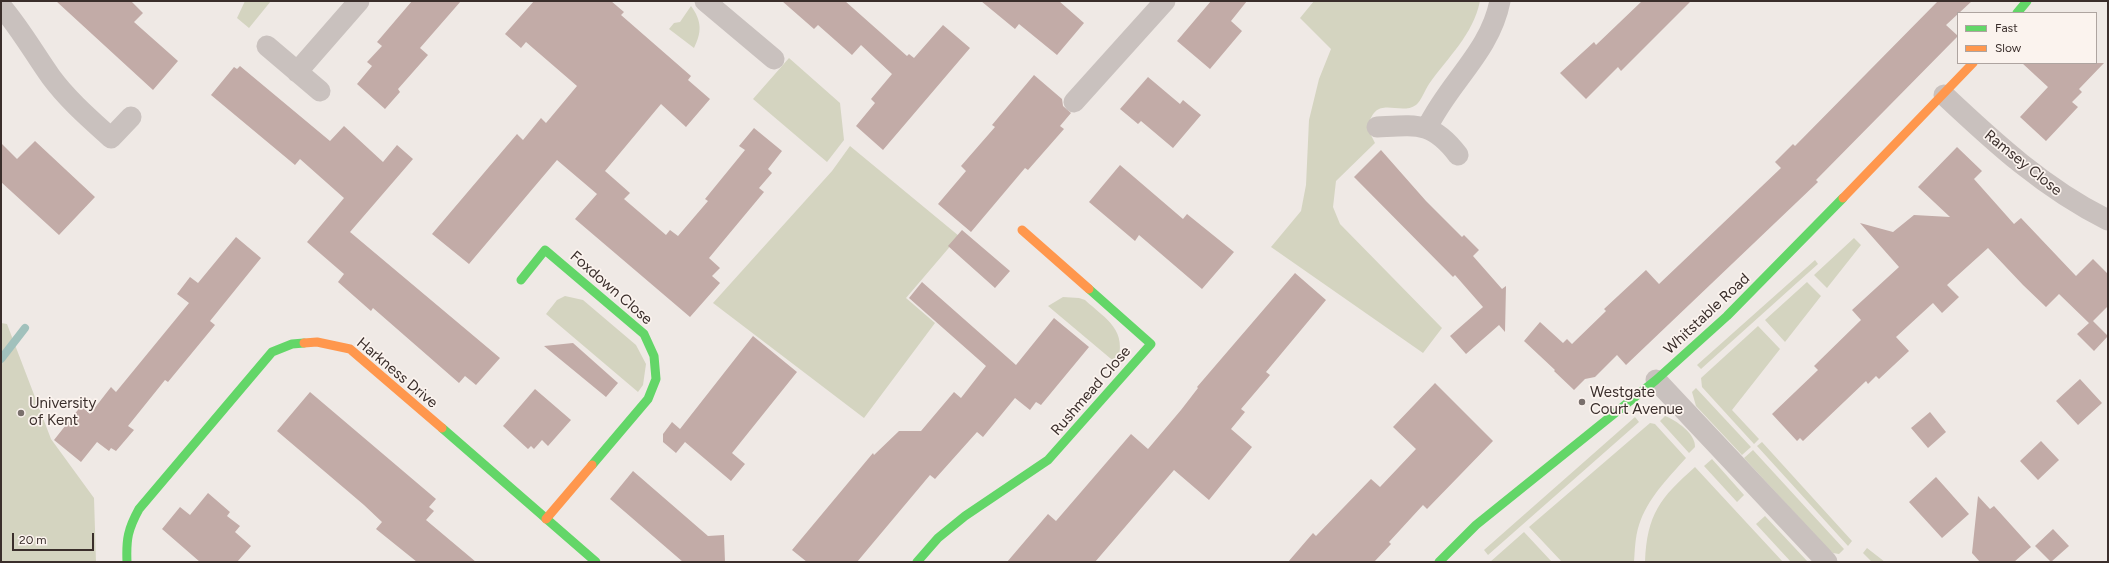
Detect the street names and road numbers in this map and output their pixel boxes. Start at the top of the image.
street label: Ramsey Close [1981,126,2065,200]
street label: Foxdown Close [566,247,656,329]
street label: Whitstable Road [1660,270,1754,358]
street label: Harkness Drive [353,334,441,412]
street label: Rushmead Close [1047,343,1135,439]

